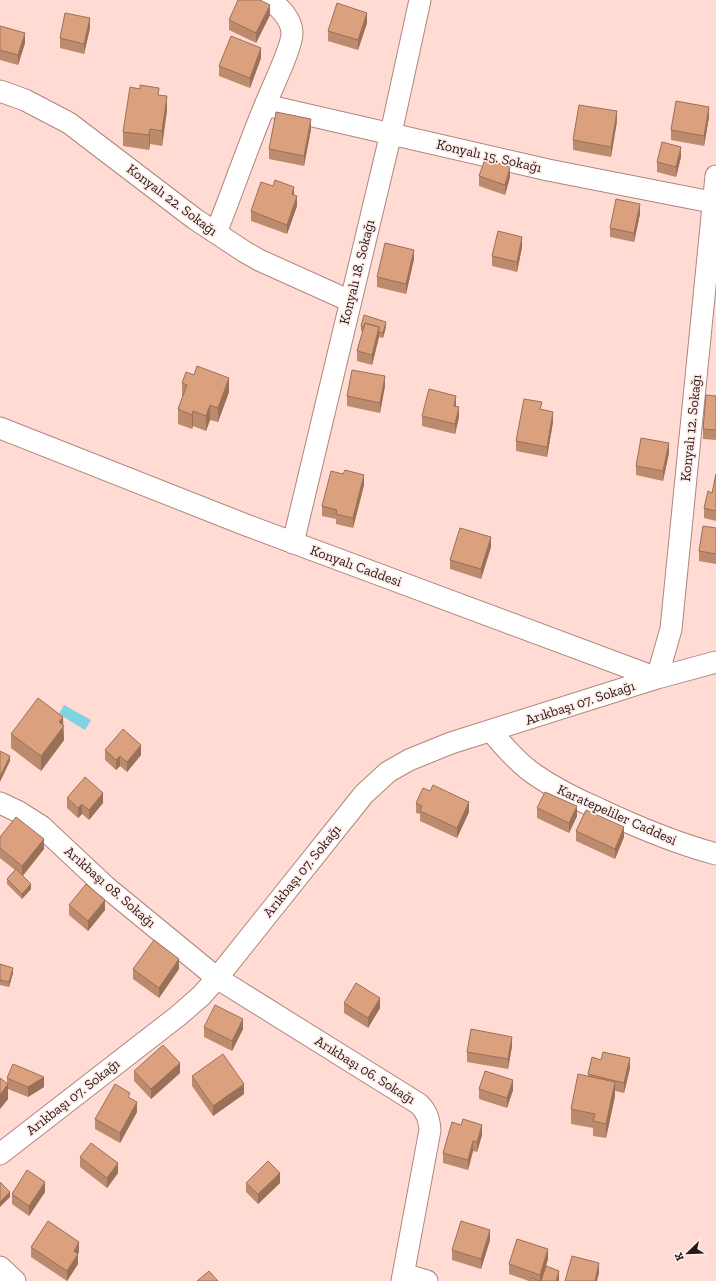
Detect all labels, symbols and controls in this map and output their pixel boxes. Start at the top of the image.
street label: Konyalı 15. Sokağı [435,136,543,176]
street label: Konyalı 22. Sokağı [123,160,221,240]
street label: Konyalı 18. Sokağı [336,218,378,326]
street label: Konyalı 12. Sokağı [677,374,705,482]
street label: Konyalı Caddesi [308,542,404,590]
street label: Arıkbaşı 07. Sokağı [523,677,637,729]
street label: Karatepeliler Caddesi [555,781,679,849]
street label: Arıkbaşı 07. Sokağı [260,821,345,921]
street label: Arıkbaşı 08. Sokağı [61,843,159,931]
street label: Arıkbaşı 06. Sokağı [312,1032,418,1108]
street label: Arıkbaşı 07. Sokağı [23,1055,123,1139]
north arrow [668,1233,708,1273]
text: K [672,1250,687,1263]

